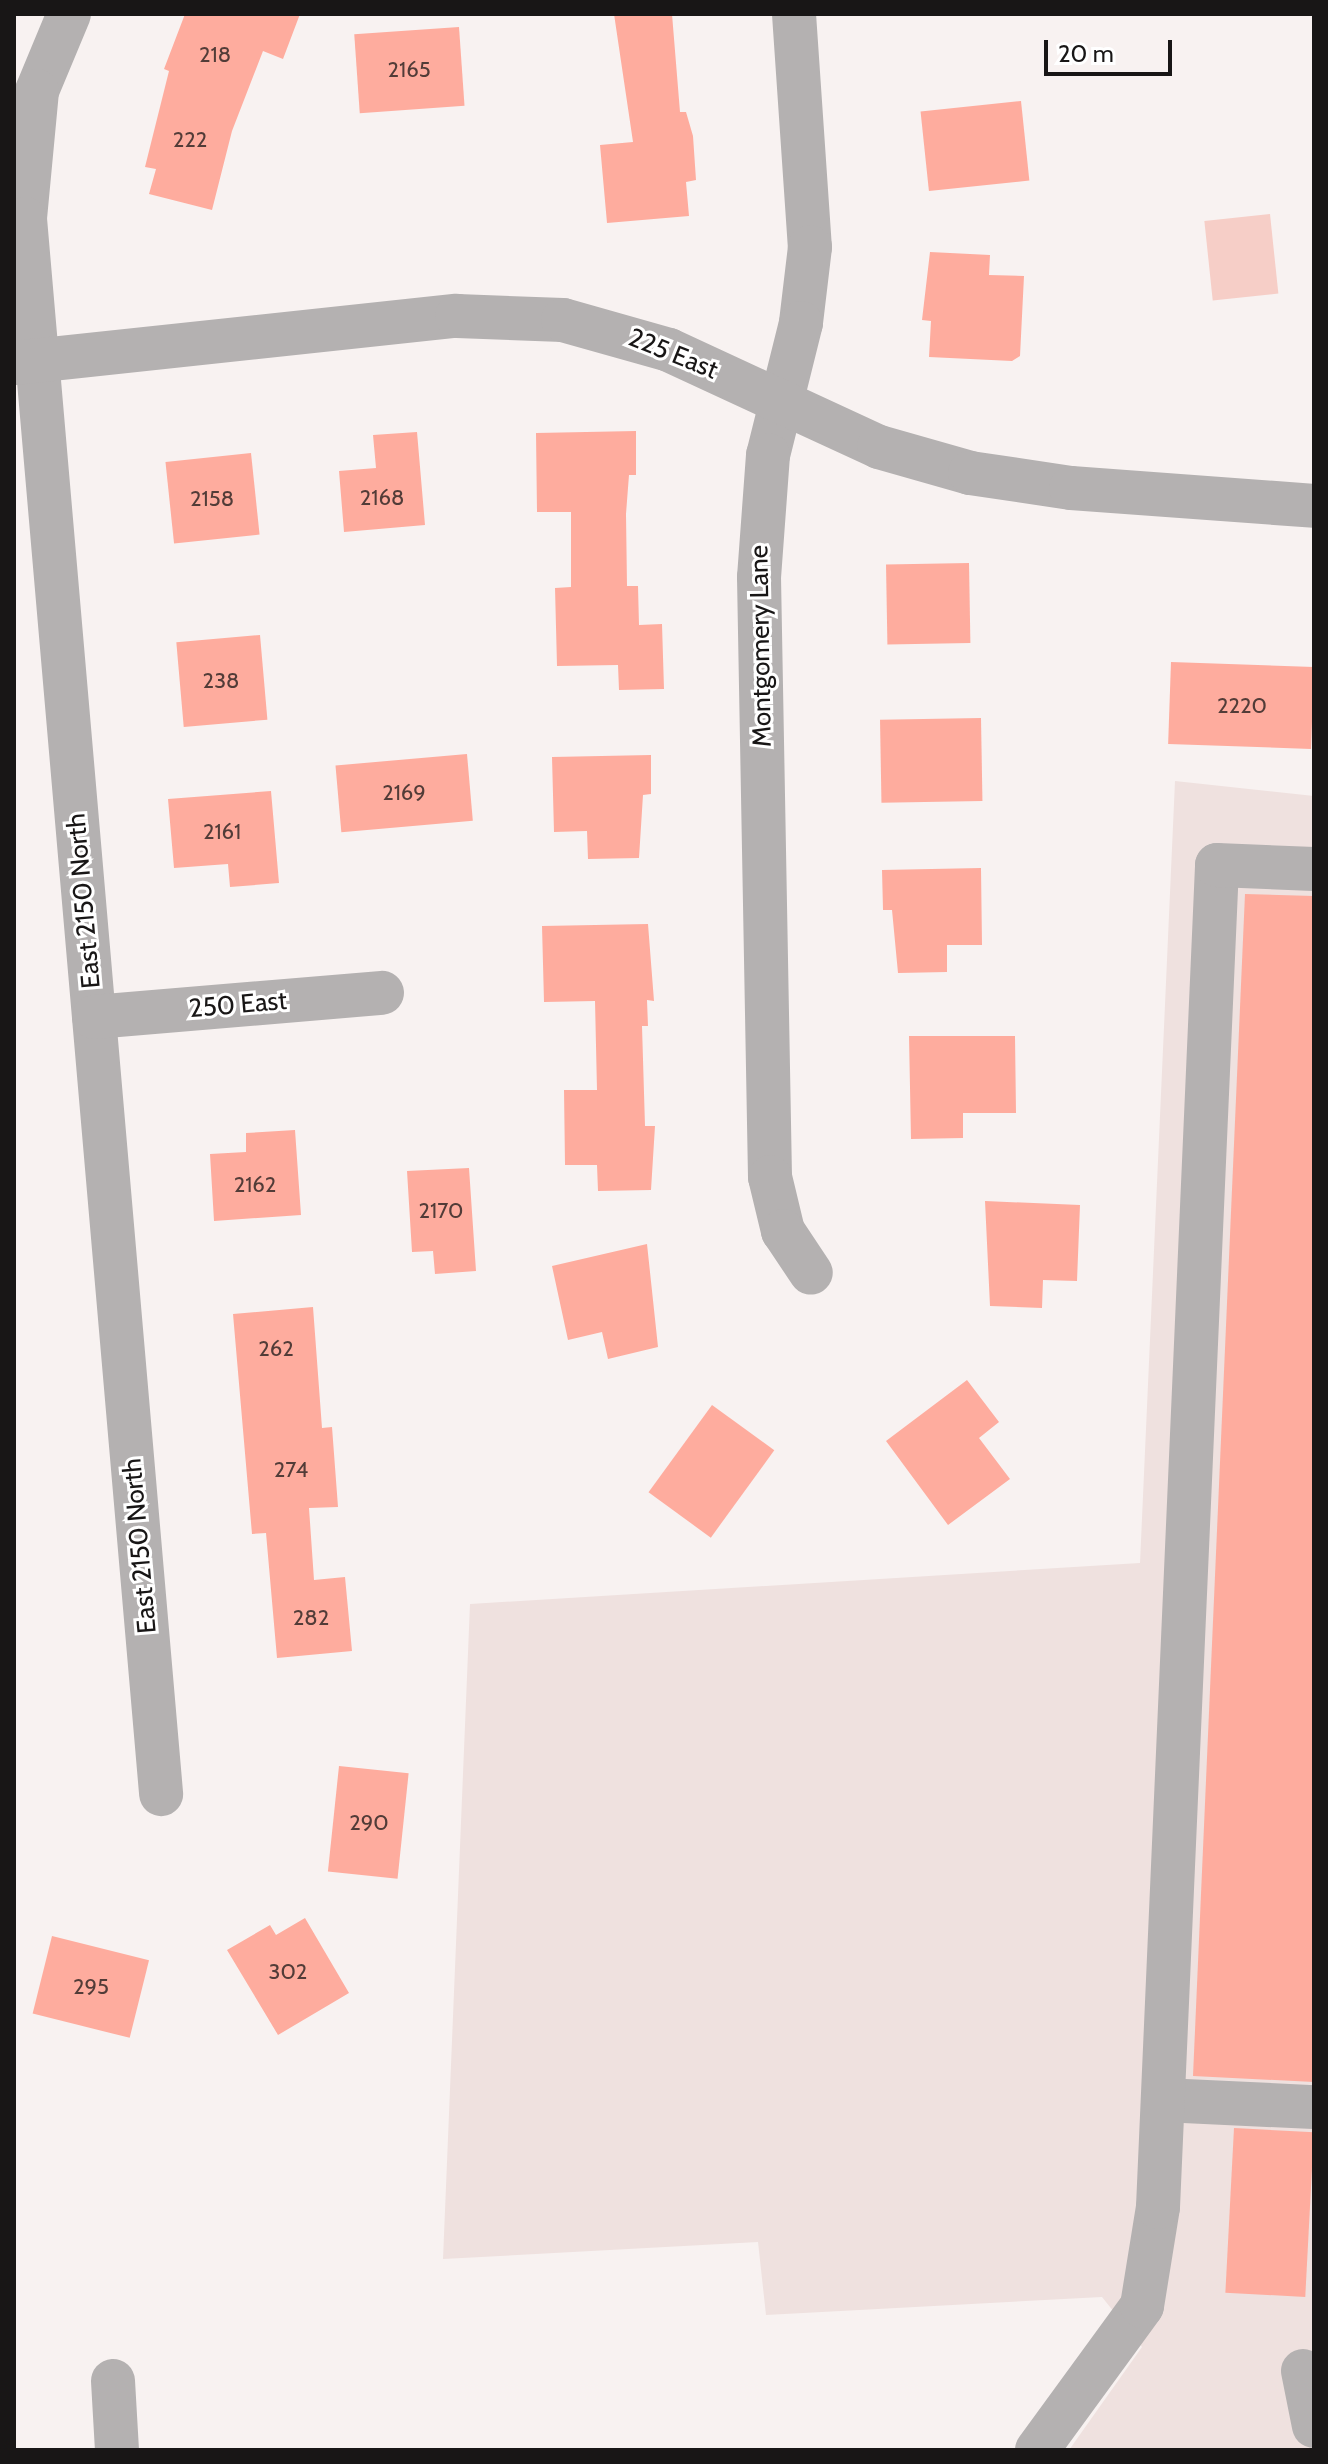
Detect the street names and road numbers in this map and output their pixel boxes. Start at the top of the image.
street label: 225 East [624,322,722,386]
street label: Montgomery Lane [744,545,778,747]
street label: East 2150 North [61,812,107,990]
street label: 250 East [188,985,288,1025]
street label: East 2150 North [117,1457,163,1635]

